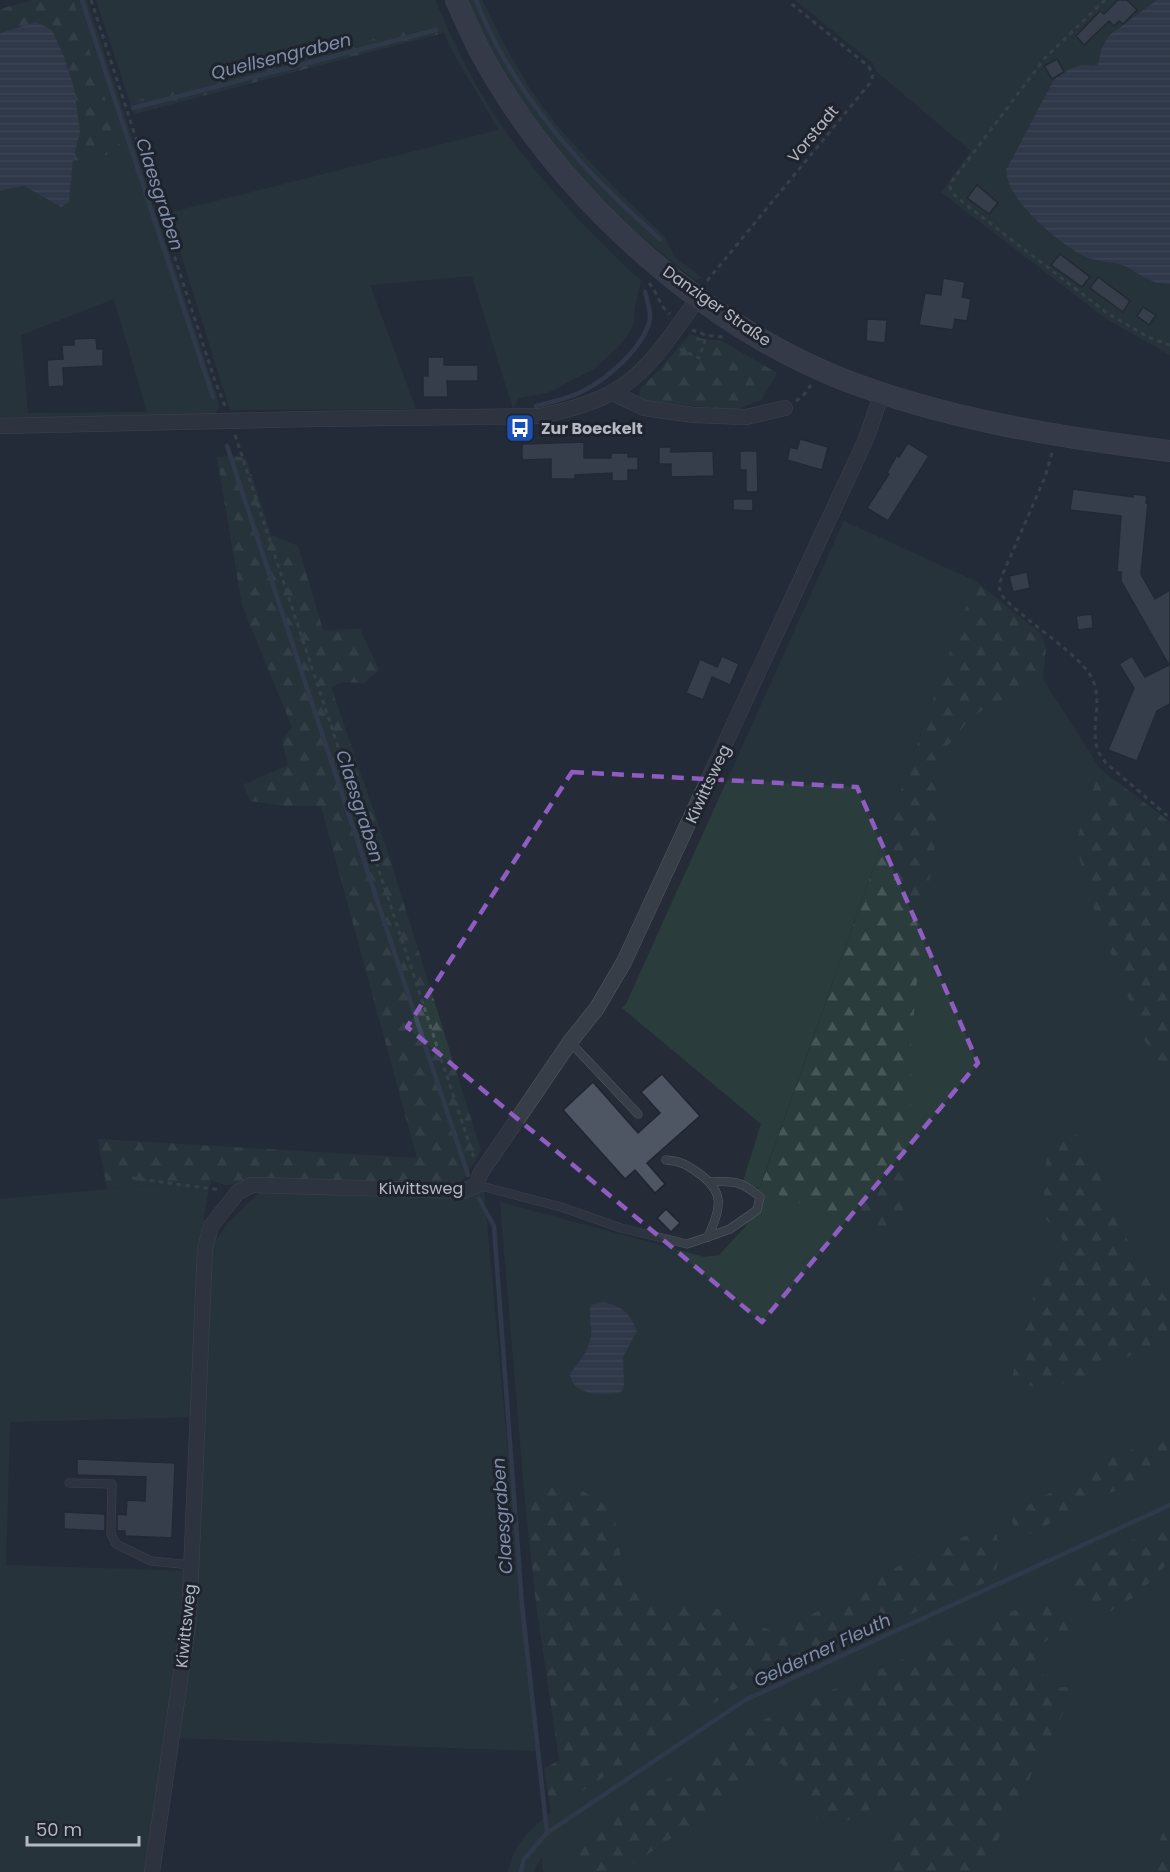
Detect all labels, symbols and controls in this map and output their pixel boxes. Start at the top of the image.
water label: Quellsengraben [208,26,354,86]
street label: Vorstadt [782,100,844,168]
water label: Claesgraben [130,135,190,253]
street label: Danziger Straße [658,260,776,352]
bus stop icon: Zur Boeckelt [504,412,536,444]
place label: Zur Boeckelt [541,417,643,440]
street label: Kiwittsweg [680,741,736,827]
water label: Claesgraben [330,747,390,865]
street label: Kiwittsweg [379,1177,463,1200]
water label: Claesgraben [485,1457,519,1575]
street label: Kiwittsweg [170,1583,202,1669]
water label: Gelderner Fleuth [749,1607,895,1693]
scale bar [27,1809,140,1847]
text: 50 m [36,1817,82,1842]

